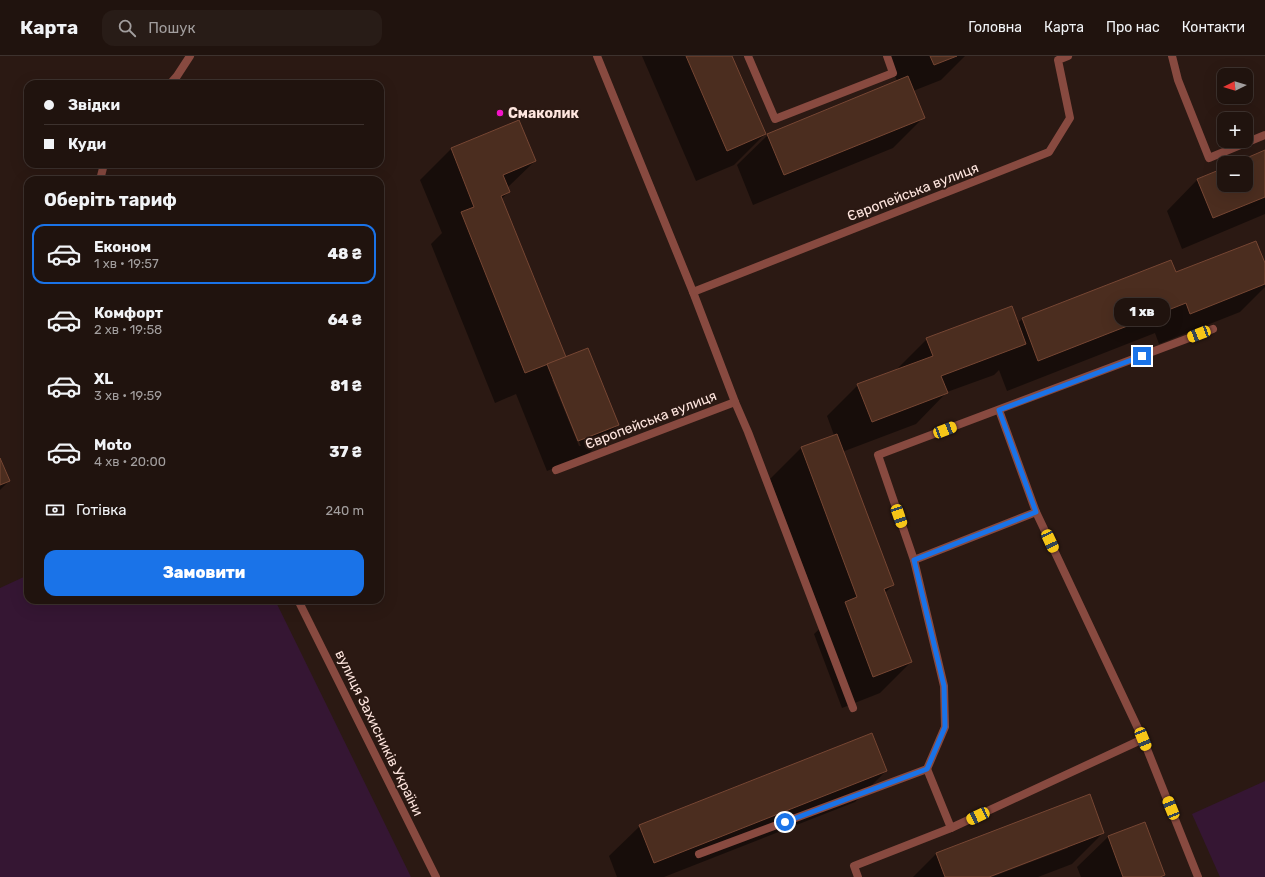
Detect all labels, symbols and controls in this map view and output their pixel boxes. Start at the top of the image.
search box [102,10,382,46]
text: Карта [20,16,78,39]
icon: search [116,17,138,39]
text: Пошук [148,19,196,37]
text: Головна [968,19,1022,36]
text: Карта [1044,19,1084,36]
text: Про нас [1106,19,1160,36]
text: Контакти [1182,19,1245,36]
north arrow [1217,68,1253,104]
map controls [1217,68,1253,192]
text: Звідки [68,96,120,114]
place label: Смаколик [508,105,580,122]
marker: Смаколик [495,108,505,118]
button: + [1217,112,1253,148]
text: Куди [68,135,106,153]
button: − [1217,156,1253,192]
street label: Європейська вулиця [845,159,981,225]
text: Оберіть тариф [44,189,177,211]
icon: car [46,236,82,272]
text: Економ [94,238,151,256]
text: 48 ₴ [327,245,362,263]
text: 1 хв · 19:57 [94,256,159,271]
callout: 1 хв [1114,298,1170,326]
icon: car [46,302,82,338]
text: Комфорт [94,304,163,322]
text: 1 хв [1129,304,1155,319]
text: 64 ₴ [328,311,362,329]
text: 2 хв · 19:58 [94,322,162,337]
car [1186,324,1212,344]
route end [1133,347,1151,365]
icon: car [46,368,82,404]
text: XL [94,370,113,388]
text: 81 ₴ [330,377,362,395]
street label: Європейська вулиця [583,387,719,453]
text: 3 хв · 19:59 [94,388,162,403]
car [932,420,958,440]
icon: car [46,434,82,470]
text: Moto [94,436,132,454]
text: 37 ₴ [329,443,362,461]
text: 4 хв · 20:00 [94,454,166,469]
icon: cash [44,499,66,521]
text: Готівка [76,501,127,519]
text: 240 m [325,503,364,518]
car [889,503,909,529]
car [1039,528,1061,554]
button: Замовити [44,550,364,596]
street label: вулиця Захисників України [331,647,427,819]
car [1133,726,1153,752]
car [1161,795,1181,821]
car [965,805,991,827]
route start [776,813,794,831]

